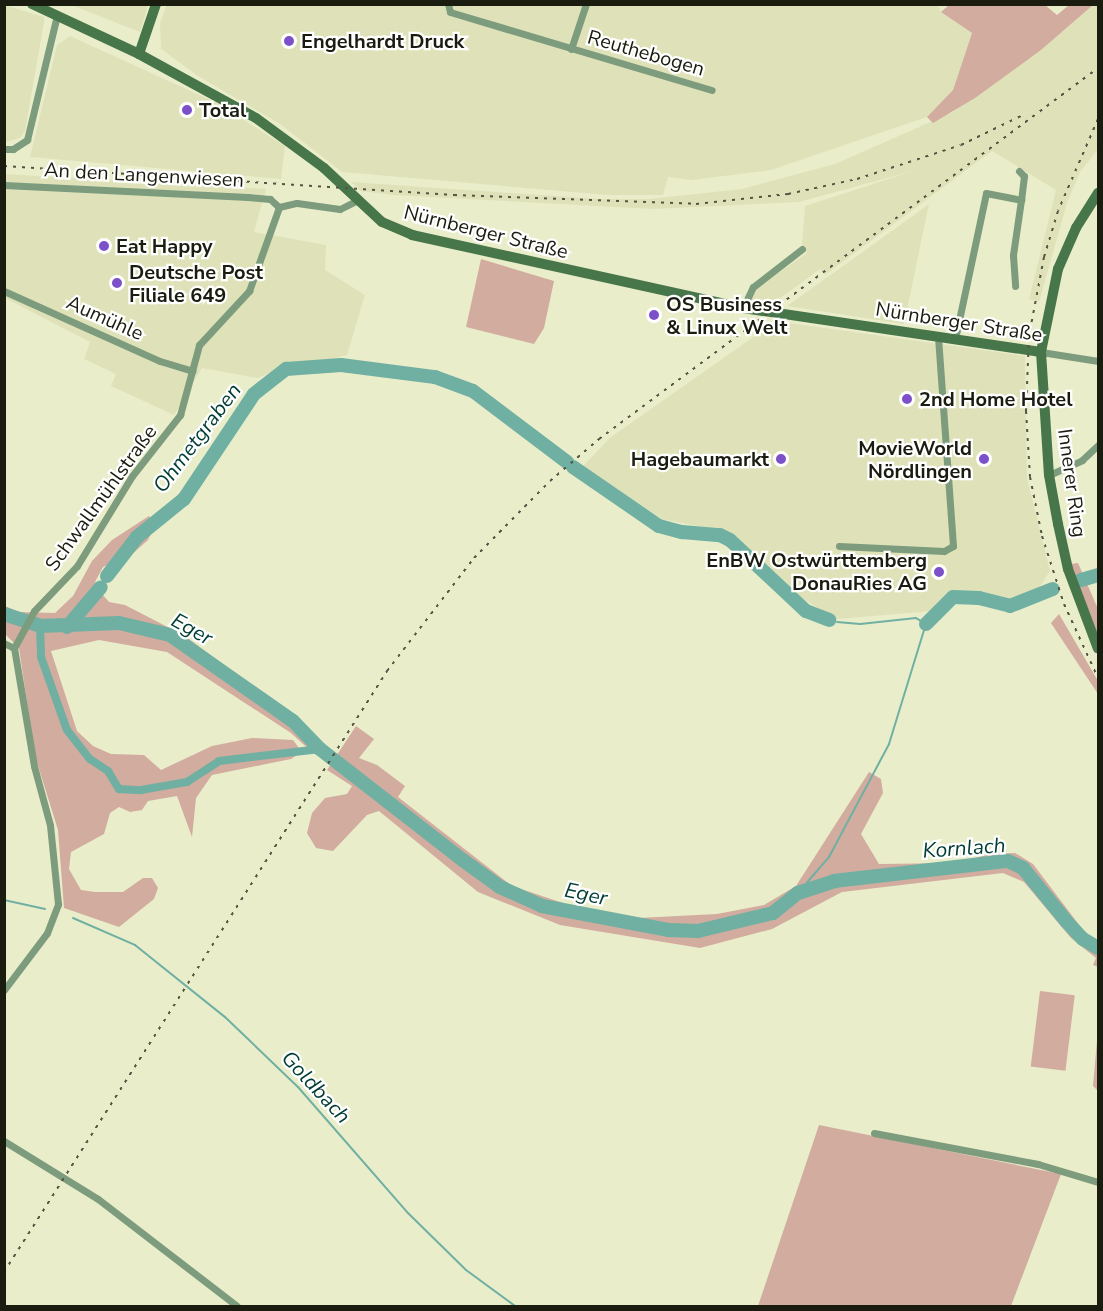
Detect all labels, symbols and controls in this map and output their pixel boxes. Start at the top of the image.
street label: Reuthebogen [585,25,707,81]
place label: Engelhardt Druck [301,29,464,53]
marker: Engelhardt Druck [282,34,296,48]
place label: Total [199,98,246,122]
marker: Total [180,103,194,117]
street label: An den Langenwiesen [43,158,245,192]
street label: Nürnberger Straße [401,200,571,264]
place label: Eat Happy [116,234,213,258]
marker: Eat Happy [97,239,111,253]
place label: Deutsche Post Filiale 649 [129,260,263,307]
marker: Deutsche Post Filiale 649 [110,276,124,290]
street label: Aumühle [63,290,147,346]
place label: OS Business & Linux Welt [666,292,787,339]
street label: Nürnberger Straße [874,297,1044,347]
marker: OS Business & Linux Welt [647,308,661,322]
water label: Ohmetgraben [148,378,246,498]
place label: 2nd Home Hotel [919,387,1073,411]
marker: 2nd Home Hotel [900,392,914,406]
street label: Schwallmühlstraße [40,420,162,576]
street label: Innerer Ring [1052,427,1092,539]
place label: MovieWorld Nördlingen [858,436,972,483]
place label: Hagebaumarkt [631,447,769,471]
marker: Hagebaumarkt [774,452,788,466]
marker: MovieWorld Nördlingen [977,452,991,466]
place label: EnBW Ostwürttemberg DonauRies AG [706,548,927,595]
marker: EnBW Ostwürttemberg DonauRies AG [932,565,946,579]
water label: Eger [167,608,217,650]
water label: Kornlach [922,833,1006,863]
water label: Eger [562,877,610,911]
water label: Goldbach [276,1045,356,1129]

